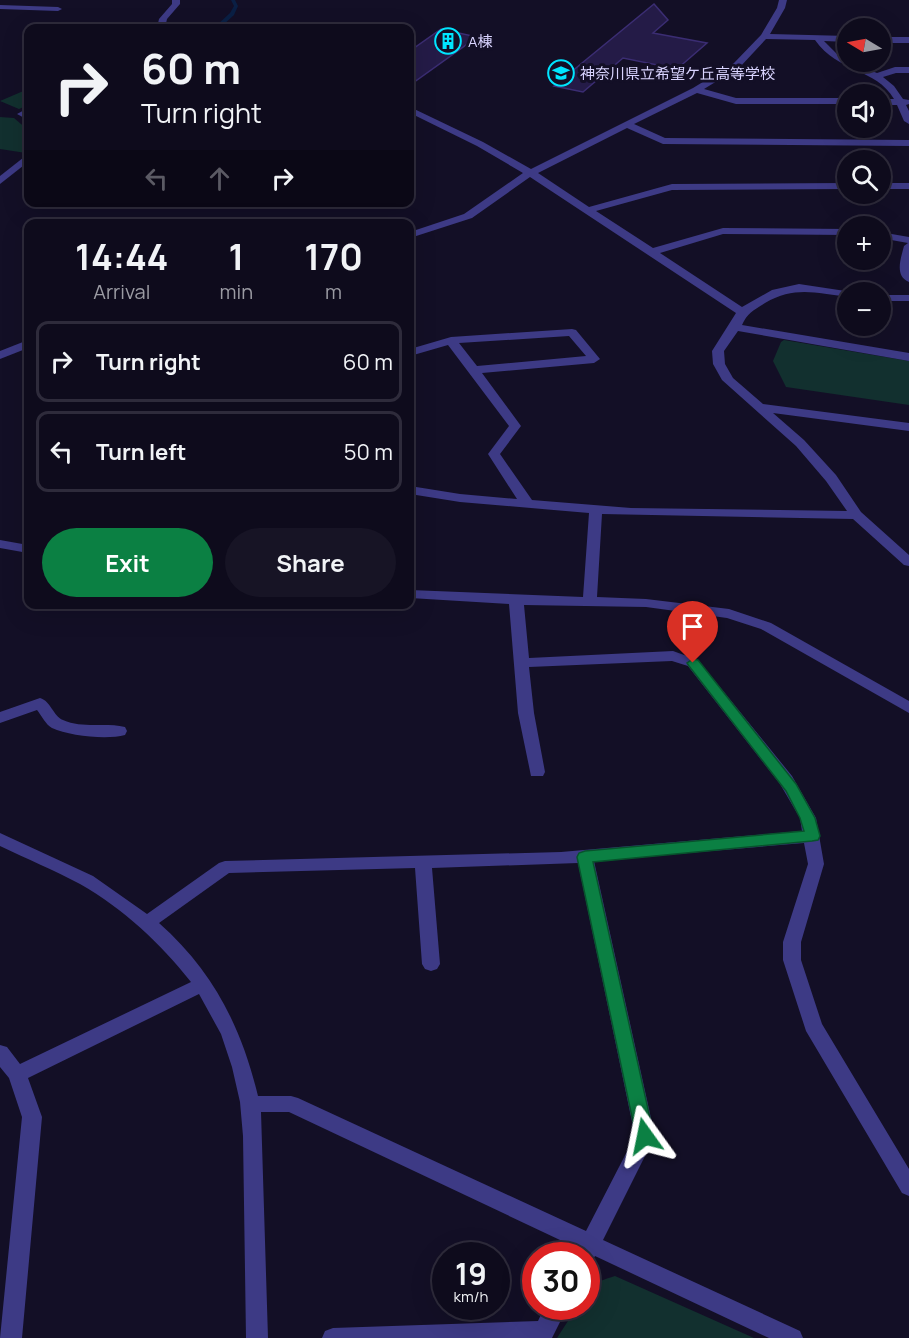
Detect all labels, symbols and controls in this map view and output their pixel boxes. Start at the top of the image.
north arrow [837,18,891,72]
map controls [837,18,891,336]
building icon: A棟 [433,26,463,56]
place label: A棟 [468,31,493,52]
text: 60 m [141,39,241,97]
icon: right [42,48,120,126]
school or university icon: 神奈川県立希望ケ丘高等学校 [546,58,576,88]
place label: 神奈川県立希望ケ丘高等学校 [580,63,775,84]
button: sound [837,84,891,138]
text: Turn right [141,94,262,131]
button: search [837,150,891,204]
icon: left [140,162,173,195]
icon: ahead [203,162,236,195]
icon: right [266,162,299,195]
button: + [837,216,891,270]
text: 14:44 [75,232,168,281]
text: 1 [228,232,244,281]
text: 170 [304,232,363,281]
text: Arrival [93,278,150,305]
text: min [220,278,253,305]
text: m [325,278,342,305]
button: − [837,282,891,336]
icon: right [45,345,78,378]
text: Turn right [96,347,201,377]
text: 60 m [343,347,393,377]
icon: left [45,435,78,468]
text: Turn left [96,437,186,467]
text: 50 m [344,437,393,467]
button: Exit [42,528,213,597]
button: Share [225,528,396,597]
pin [667,601,718,663]
icon: arrive [676,610,709,643]
position arrow [613,1104,677,1168]
speed limit sign: 30 [522,1242,600,1320]
text: 19 [455,1253,487,1294]
text: km/h [454,1286,488,1307]

